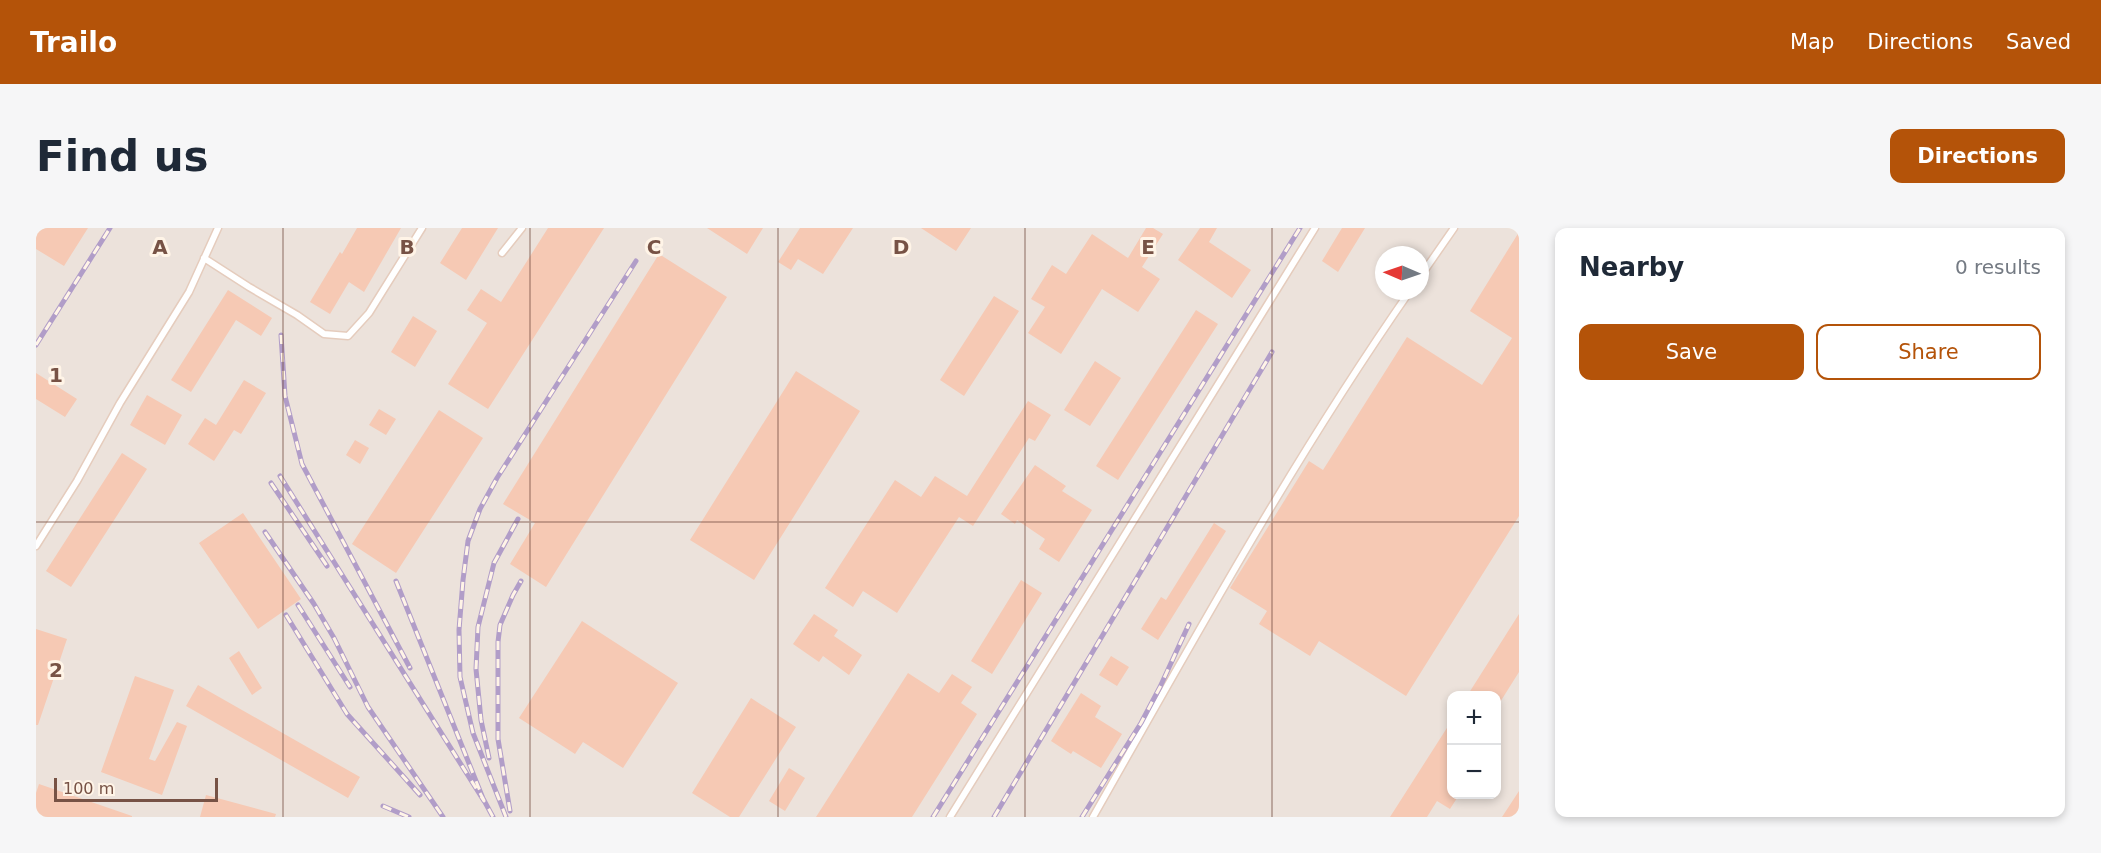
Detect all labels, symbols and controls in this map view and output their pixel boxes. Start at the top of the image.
text: Trailo [30,26,117,59]
text: Map [1790,30,1834,54]
text: Directions [1867,30,1973,54]
text: Saved [2006,30,2071,54]
button: Directions [1890,129,2065,183]
text: Find us [36,132,209,181]
text: A [152,235,168,259]
text: B [399,235,415,259]
text: C [647,235,661,259]
text: D [893,235,909,259]
text: E [1141,235,1155,259]
north arrow [1375,246,1429,300]
text: Nearby [1579,252,1684,282]
text: 0 results [1955,255,2041,279]
button: Save [1579,324,1804,380]
button: Share [1816,324,2041,380]
text: 1 [49,363,63,387]
text: 2 [49,658,63,682]
map controls [1447,691,1501,799]
button: + [1447,691,1501,745]
button: − [1447,745,1501,799]
scale bar [54,775,218,802]
text: 100 m [63,779,114,798]

